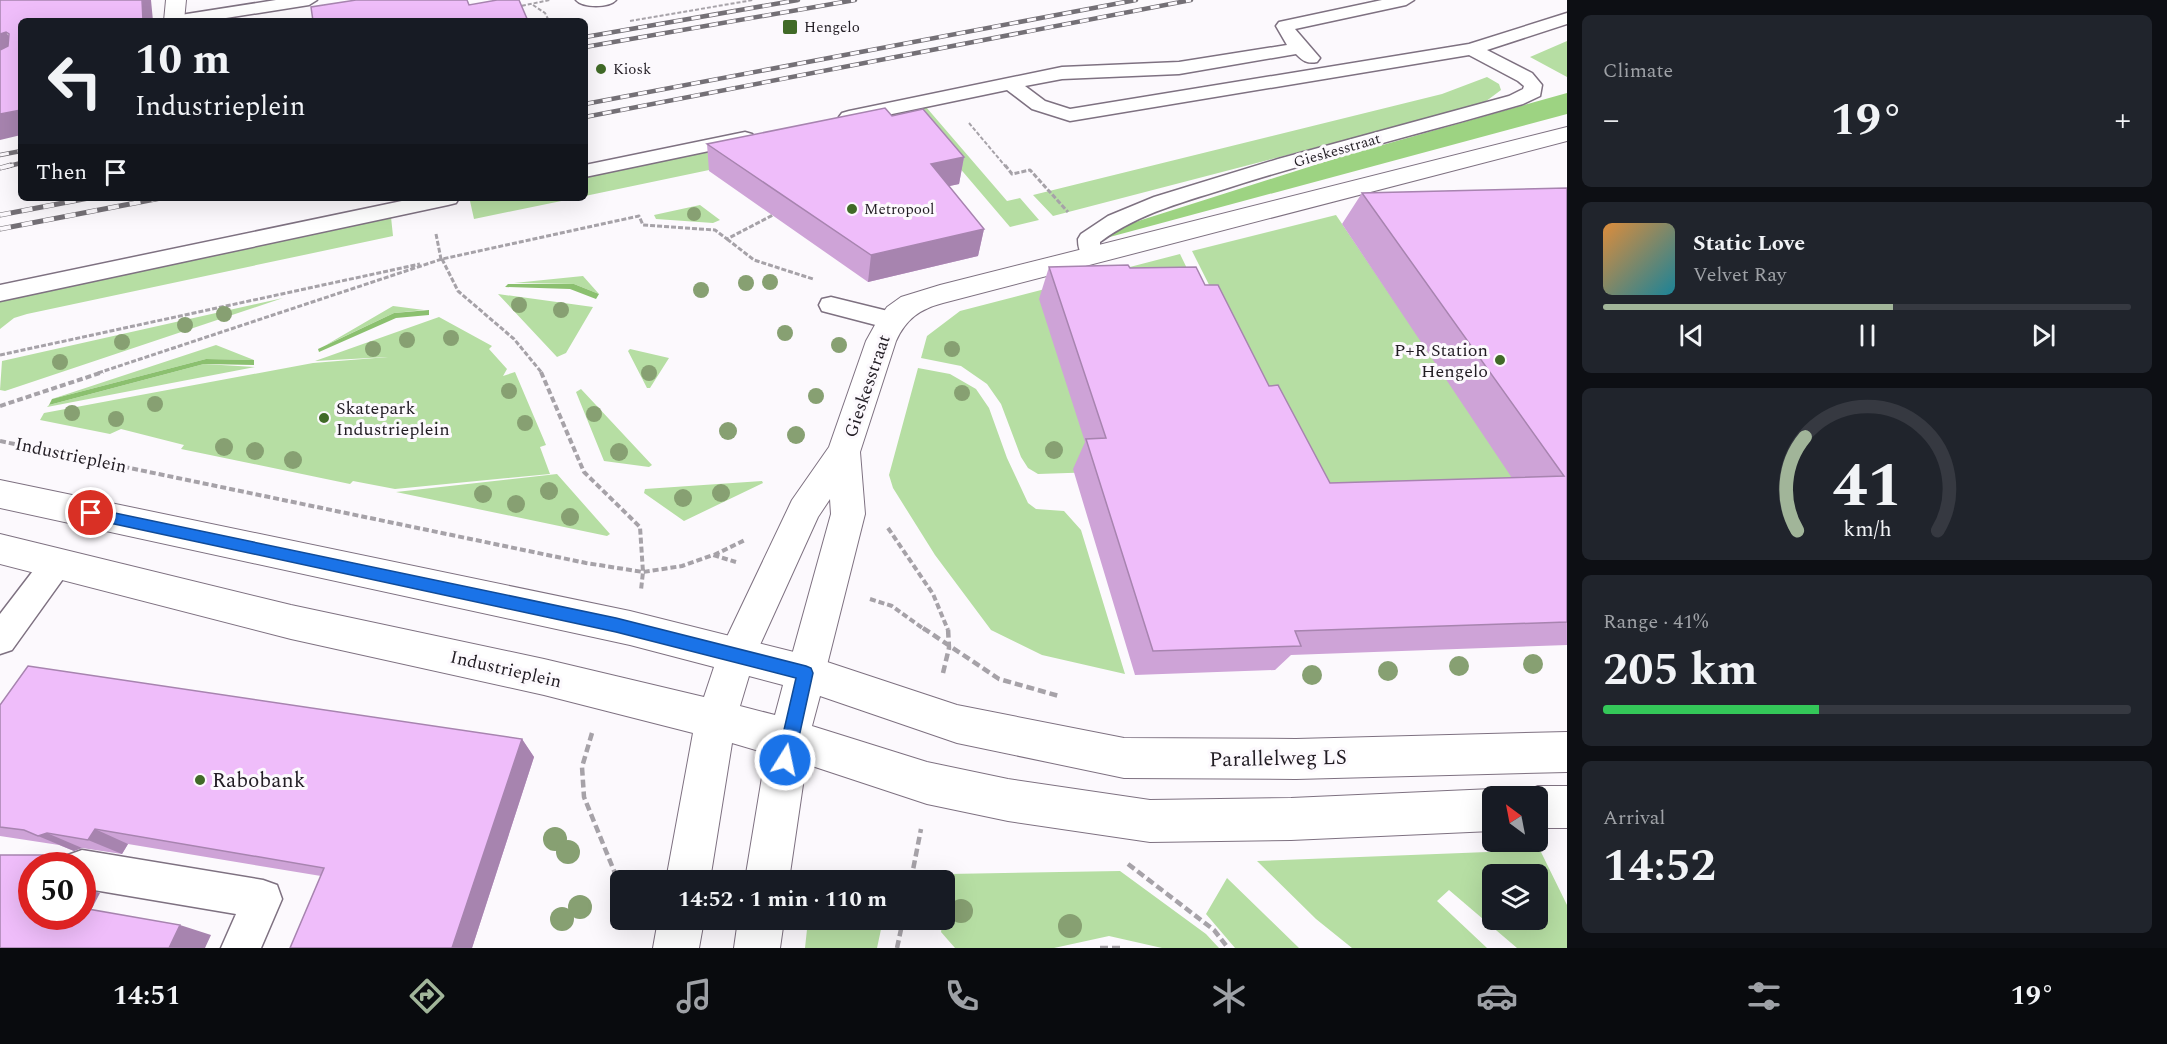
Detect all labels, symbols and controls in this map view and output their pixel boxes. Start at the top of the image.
place label: Hengelo [804,16,860,39]
marker: Hengelo [781,18,799,36]
text: 10 m [135,29,230,92]
icon: left [36,42,114,120]
text: Climate [1603,56,1673,86]
place label: Kiosk [613,58,651,81]
marker: Kiosk [594,62,608,76]
text: Industrieplein [135,86,305,128]
text: 19° [1831,86,1904,155]
text: − [1603,95,1620,145]
text: + [2115,95,2131,145]
street label: Gieskesstraat [1291,127,1383,174]
text: Then [36,156,87,189]
icon: arrive [99,156,132,189]
place label: Metropool [864,198,934,221]
marker: Metropool [845,202,859,216]
text: Static Love [1693,227,1805,260]
text: Velvet Ray [1693,260,1786,290]
icon: previous [1675,319,1708,352]
icon: pause [1851,319,1884,352]
icon: next [2027,319,2060,352]
street label: Gieskesstraat [837,331,898,441]
place label: P+R Station Hengelo [1394,337,1488,385]
marker: P+R Station Hengelo [1493,353,1507,367]
place label: Skatepark Industrieplein [336,395,450,443]
marker: Skatepark Industrieplein [317,411,331,425]
street label: Industrieplein [13,430,129,481]
text: 41 [1832,439,1902,534]
pin [65,487,116,538]
icon: arrive [74,496,107,529]
text: km/h [1843,513,1891,546]
text: Range · 41% [1603,607,1708,637]
text: 205 km [1603,636,1758,705]
street label: Industrieplein [447,644,564,695]
position arrow [753,728,817,792]
street label: Parallelweg LS [1209,742,1347,776]
place label: Rabobank [212,765,306,797]
marker: Rabobank [193,773,207,787]
north arrow [1482,786,1548,852]
map controls [1482,786,1548,930]
text: Arrival [1603,803,1665,833]
text: 14:52 [1603,832,1716,901]
speed limit sign: 50 [18,852,96,930]
button: layers [1482,864,1548,930]
text: 14:52 · 1 min · 110 m [678,883,887,916]
text: 14:51 [113,975,181,1017]
icon: directions [406,975,448,1017]
icon: music [673,975,715,1017]
icon: phone [941,975,983,1017]
icon: climate [1208,975,1250,1017]
icon: car [1476,975,1518,1017]
icon: filters [1743,975,1785,1017]
text: 19° [2010,975,2054,1017]

